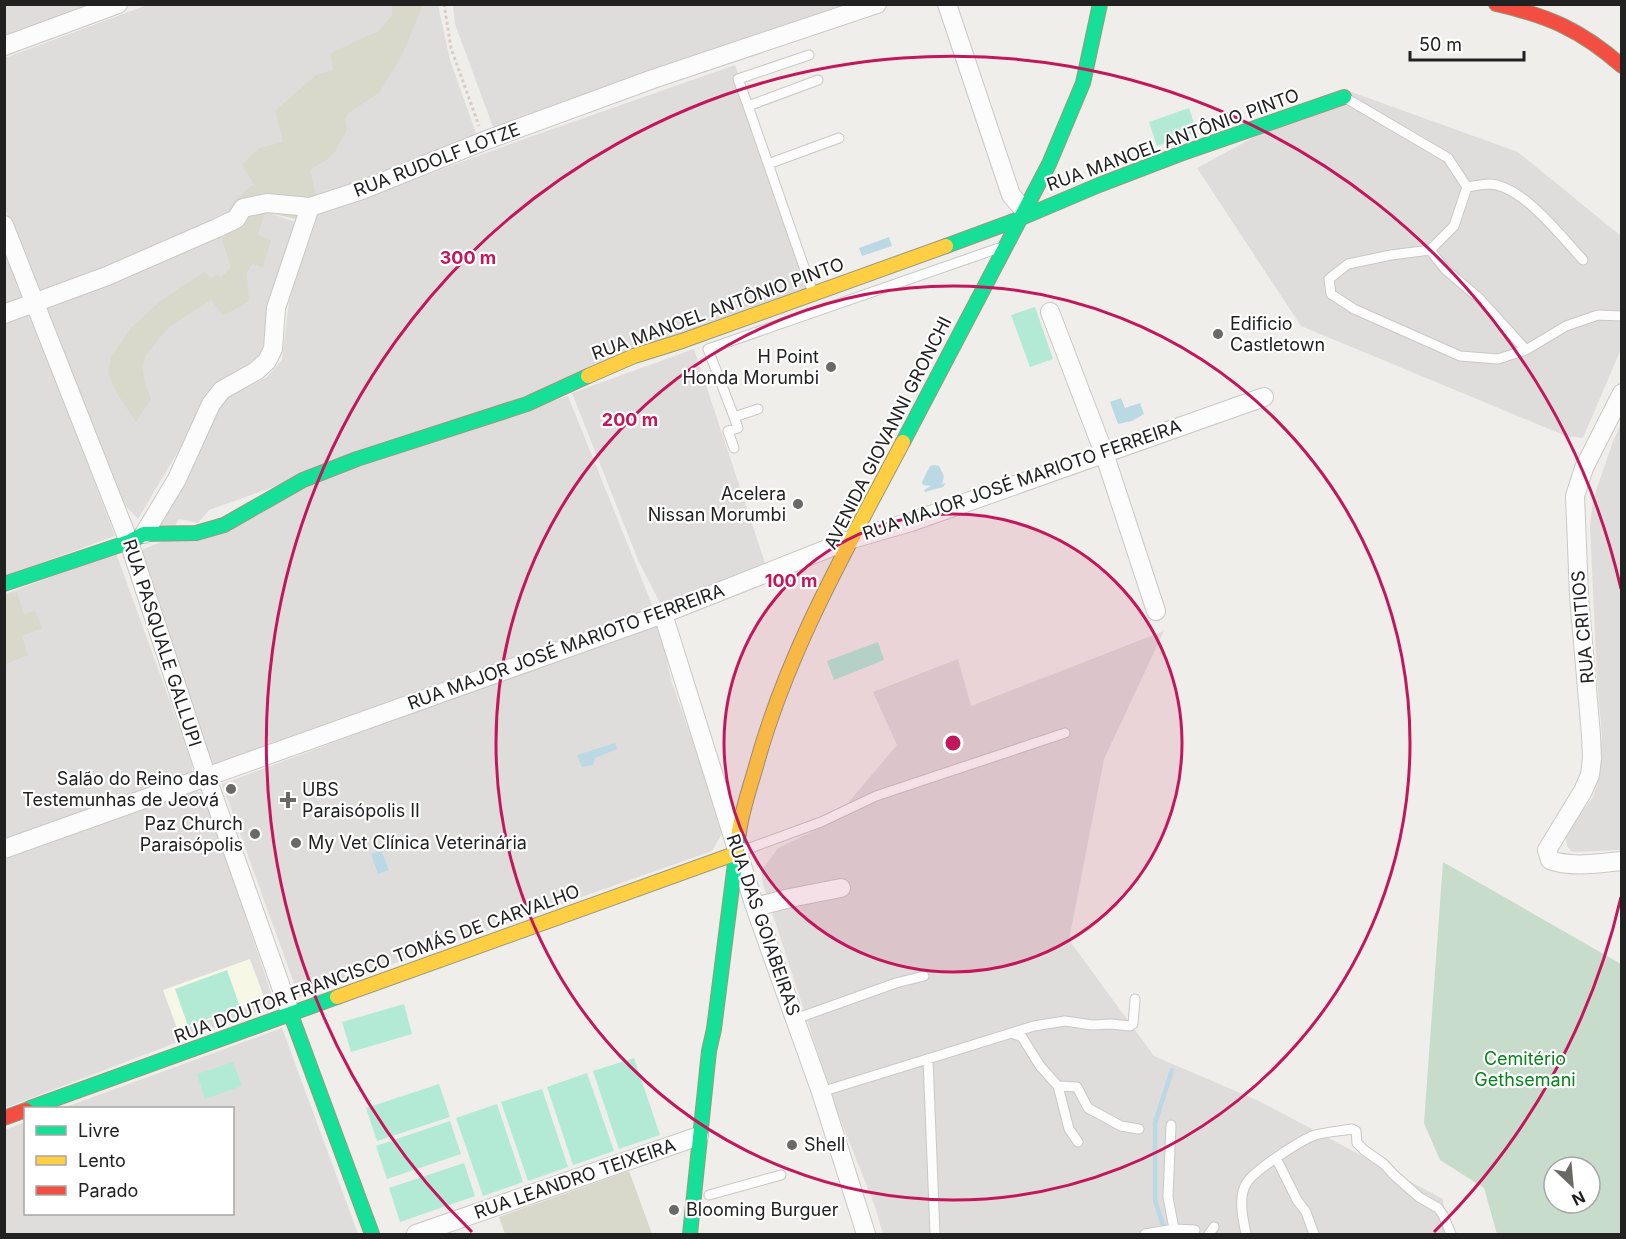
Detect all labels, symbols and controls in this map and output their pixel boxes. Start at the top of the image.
scale bar [1410,24,1524,62]
text: 50 m [1419,34,1462,55]
street label: RUA MANOEL ANTÔNIO PINTO [1043,83,1302,195]
street label: RUA RUDOLF LOTZE [351,118,523,201]
text: 300 m [440,247,496,268]
street label: RUA MANOEL ANTÔNIO PINTO [588,252,847,364]
street label: AVENIDA GIOVANNI GRONCHI [820,313,956,553]
place label: Edificio Castletown [1230,313,1325,355]
marker: Edificio Castletown [1211,327,1225,341]
place label: H Point Honda Morumbi [682,346,819,388]
marker: H Point Honda Morumbi [824,360,838,374]
text: 200 m [602,409,658,430]
street label: RUA MAJOR JOSÉ MARIOTO FERREIRA [860,414,1184,544]
place label: Acelera Nissan Morumbi [648,483,786,525]
marker: Acelera Nissan Morumbi [791,497,805,511]
street label: RUA PASQUALE GALLUPI [119,536,206,749]
text: 100 m [765,570,817,591]
street label: RUA CRITIOS [1567,570,1598,684]
street label: RUA MAJOR JOSÉ MARIOTO FERREIRA [404,578,727,714]
centre of rings [943,733,963,753]
place label: Salão do Reino das Testemunhas de Jeová [22,768,219,810]
place label: UBS Paraisópolis II [302,779,420,821]
marker: Salão do Reino das Testemunhas de Jeová [224,782,238,796]
marker: UBS Paraisópolis II [279,791,297,809]
place label: Paz Church Paraisópolis [140,813,243,855]
marker: Paz Church Paraisópolis [248,827,262,841]
street label: RUA DAS GOIABEIRAS [722,831,804,1019]
place label: My Vet Clínica Veterinária [308,832,527,853]
marker: My Vet Clínica Veterinária [289,836,303,850]
street label: RUA DOUTOR FRANCISCO TOMÁS DE CARVALHO [171,879,582,1047]
park label: Cemitério Gethsemani [1474,1048,1576,1090]
legend [24,1107,234,1215]
text: Livre [78,1120,120,1141]
street label: RUA LEANDRO TEIXEIRA [471,1134,678,1223]
place label: Shell [804,1134,845,1155]
marker: Shell [785,1138,799,1152]
text: Lento [78,1150,126,1171]
north arrow [1542,1155,1602,1215]
text: Parado [78,1180,138,1201]
text: N [1569,1187,1588,1210]
place label: Blooming Burguer [686,1199,839,1220]
marker: Blooming Burguer [667,1203,681,1217]

